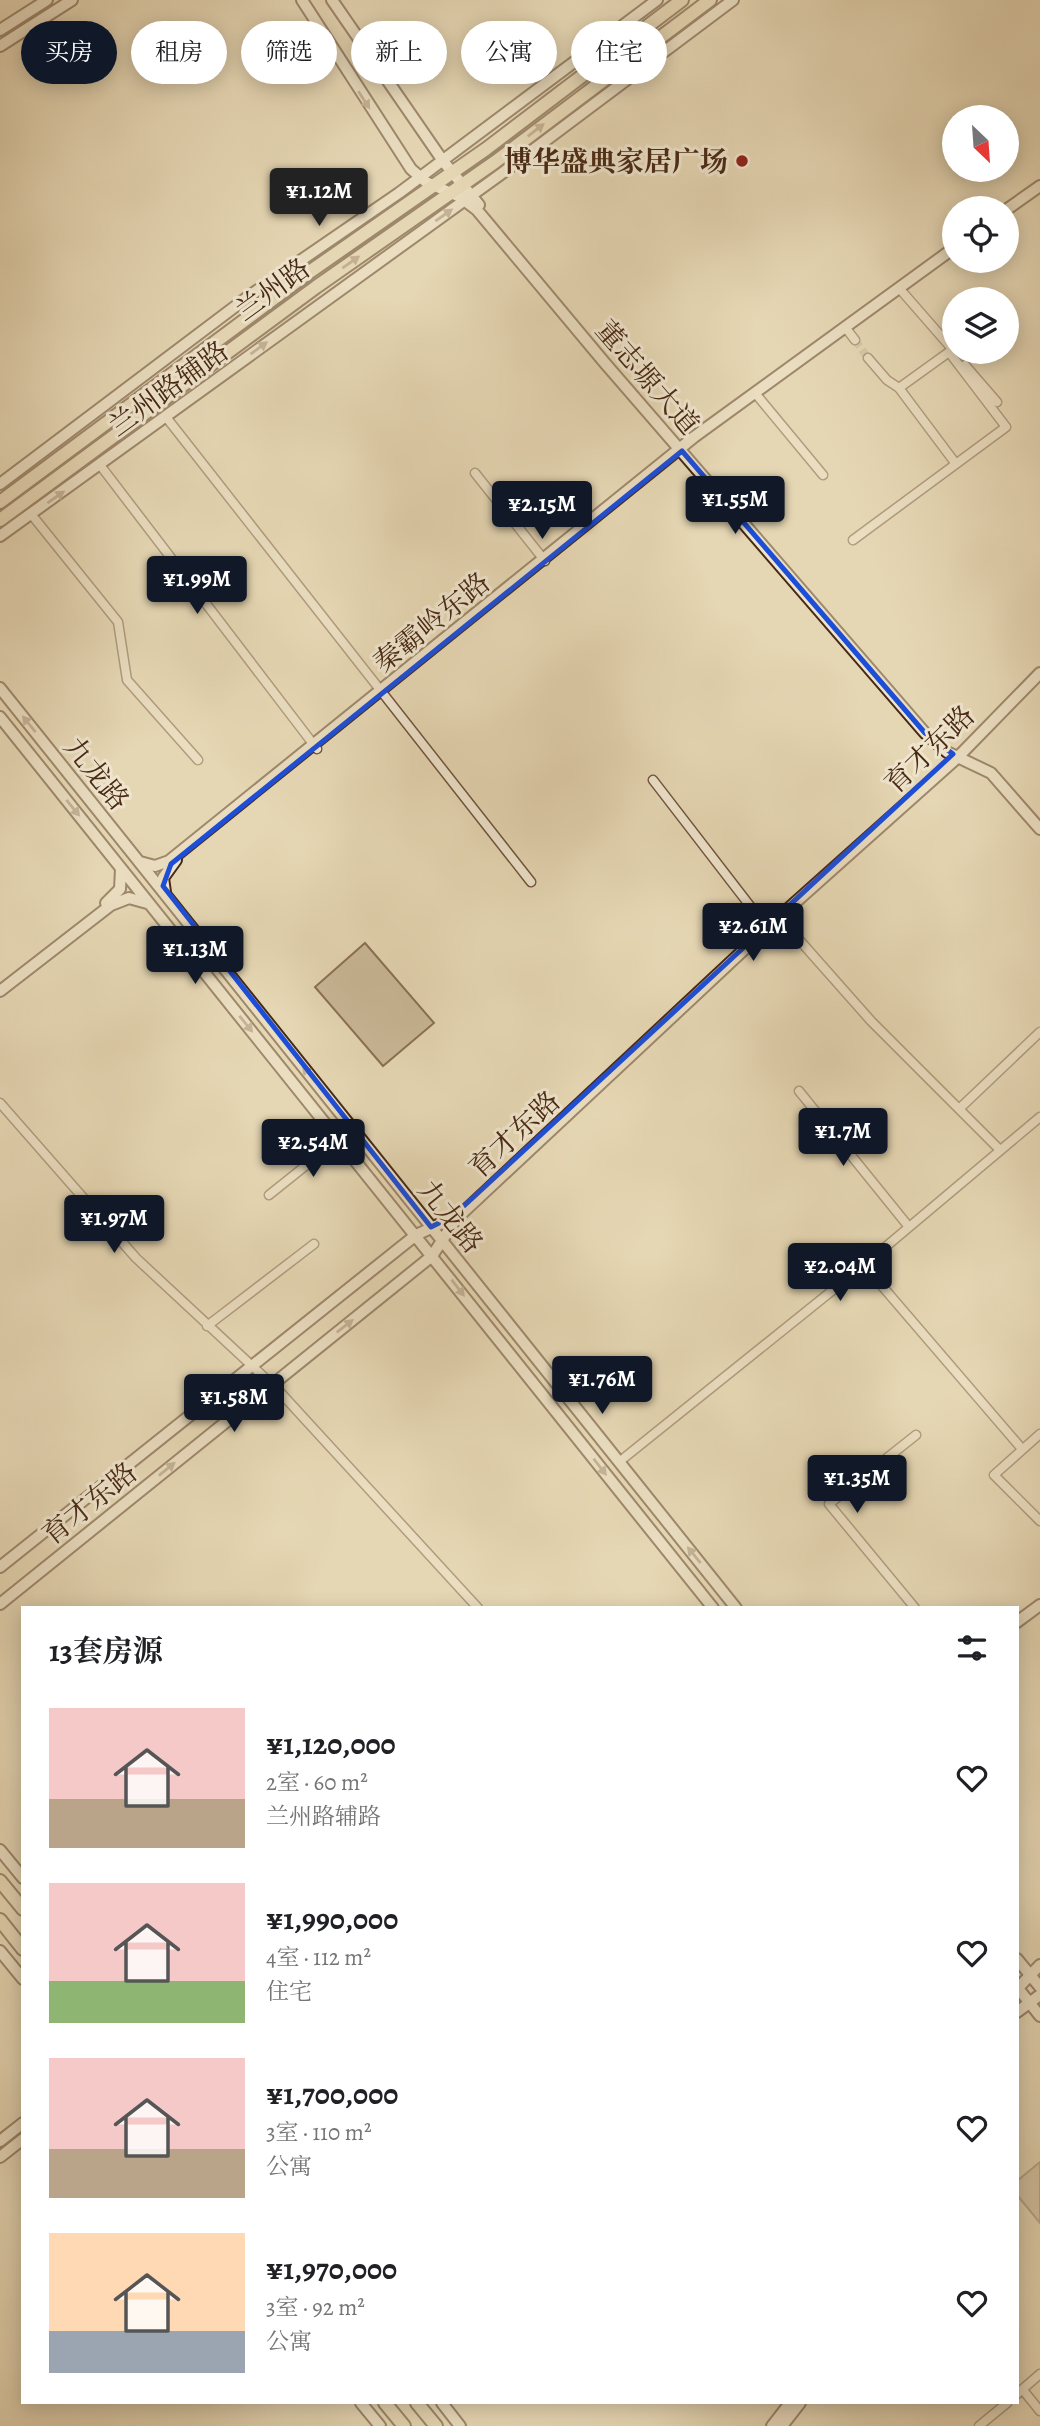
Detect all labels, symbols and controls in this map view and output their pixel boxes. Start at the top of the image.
chip: 买房 [21,21,117,84]
chip: 租房 [131,21,227,84]
chip: 筛选 [241,21,337,84]
chip: 新上 [351,21,447,84]
chip: 公寓 [461,21,557,84]
chip: 住宅 [571,21,667,84]
one-way arrow [357,90,370,109]
north arrow [942,105,1018,182]
map controls [942,105,1019,364]
one-way arrow [527,123,545,137]
place label: 博华盛典家居广场 [504,143,728,181]
marker: 博华盛典家居广场 [734,153,750,169]
pin: ¥1.12M [262,168,376,228]
text: ¥1.12M [286,175,352,206]
button: locate [942,196,1019,273]
one-way arrow [435,208,453,222]
street label: 兰州路 [227,250,318,330]
one-way arrow [342,255,360,269]
button: layers [942,287,1019,364]
street label: 董志塬大道 [587,312,708,443]
street label: 兰州路辅路 [101,332,236,445]
one-way arrow [250,341,268,356]
pin: ¥1.55M [678,476,792,536]
pin: ¥2.15M [485,482,599,541]
text: ¥1.55M [702,483,768,514]
text: ¥2.15M [508,488,576,519]
one-way arrow [47,490,65,504]
pin: ¥1.99M [140,556,254,616]
text: ¥1.99M [163,563,231,594]
street label: 秦霸岭东路 [365,564,498,682]
street label: 育才东路 [876,697,983,802]
one-way arrow [22,716,37,734]
street label: 九龙路 [55,729,137,818]
one-way arrow [66,799,81,817]
pin: ¥2.61M [696,904,810,963]
text: ¥2.61M [719,910,787,941]
pin: ¥1.13M [138,926,252,986]
text: ¥1.13M [162,933,228,964]
one-way arrow [239,1015,253,1033]
one-way arrow [302,1066,317,1084]
street label: 育才东路 [461,1083,569,1187]
pin: ¥1.7M [794,1108,892,1168]
text: ¥1.7M [815,1115,871,1146]
pin: ¥2.54M [256,1120,370,1179]
text: ¥2.54M [278,1126,348,1157]
street label: 九龙路 [409,1172,491,1261]
pin: ¥1.97M [57,1196,171,1255]
text: ¥1.97M [80,1202,148,1233]
pin: ¥2.04M [783,1244,897,1303]
text: ¥2.04M [804,1250,876,1281]
one-way arrow [451,1279,466,1297]
one-way arrow [336,1320,354,1334]
pin: ¥1.76M [545,1356,659,1416]
text: ¥1.76M [568,1363,636,1394]
pin: ¥1.58M [177,1374,291,1434]
text: ¥1.58M [200,1381,268,1412]
street label: 育才东路 [34,1454,145,1554]
pin: ¥1.35M [800,1456,914,1515]
one-way arrow [592,1457,607,1475]
one-way arrow [158,1461,176,1476]
text: ¥1.35M [824,1462,890,1493]
one-way arrow [687,1546,701,1564]
icon: filters [953,1629,991,1667]
text: 13套房源 [49,1631,163,1671]
text: ¥1,120,000 [266,1724,396,1764]
icon: home [105,1736,189,1820]
icon: heart [953,1759,991,1797]
text: 2室 · 60 m² [266,1767,368,1798]
text: 兰州路辅路 [266,1801,381,1832]
text: ¥1,990,000 [266,1899,398,1939]
icon: home [105,1911,189,1995]
icon: heart [953,1934,991,1972]
text: 4室 · 112 m² [266,1942,371,1973]
text: 住宅 [266,1976,312,2007]
text: ¥1,700,000 [266,2074,398,2114]
icon: home [105,2086,189,2170]
icon: heart [953,2109,991,2147]
text: 3室 · 110 m² [266,2117,371,2148]
text: 公寓 [266,2151,312,2182]
text: ¥1,970,000 [266,2249,397,2289]
icon: home [105,2261,189,2345]
icon: heart [953,2284,991,2322]
text: 3室 · 92 m² [266,2292,365,2323]
text: 公寓 [266,2326,312,2357]

